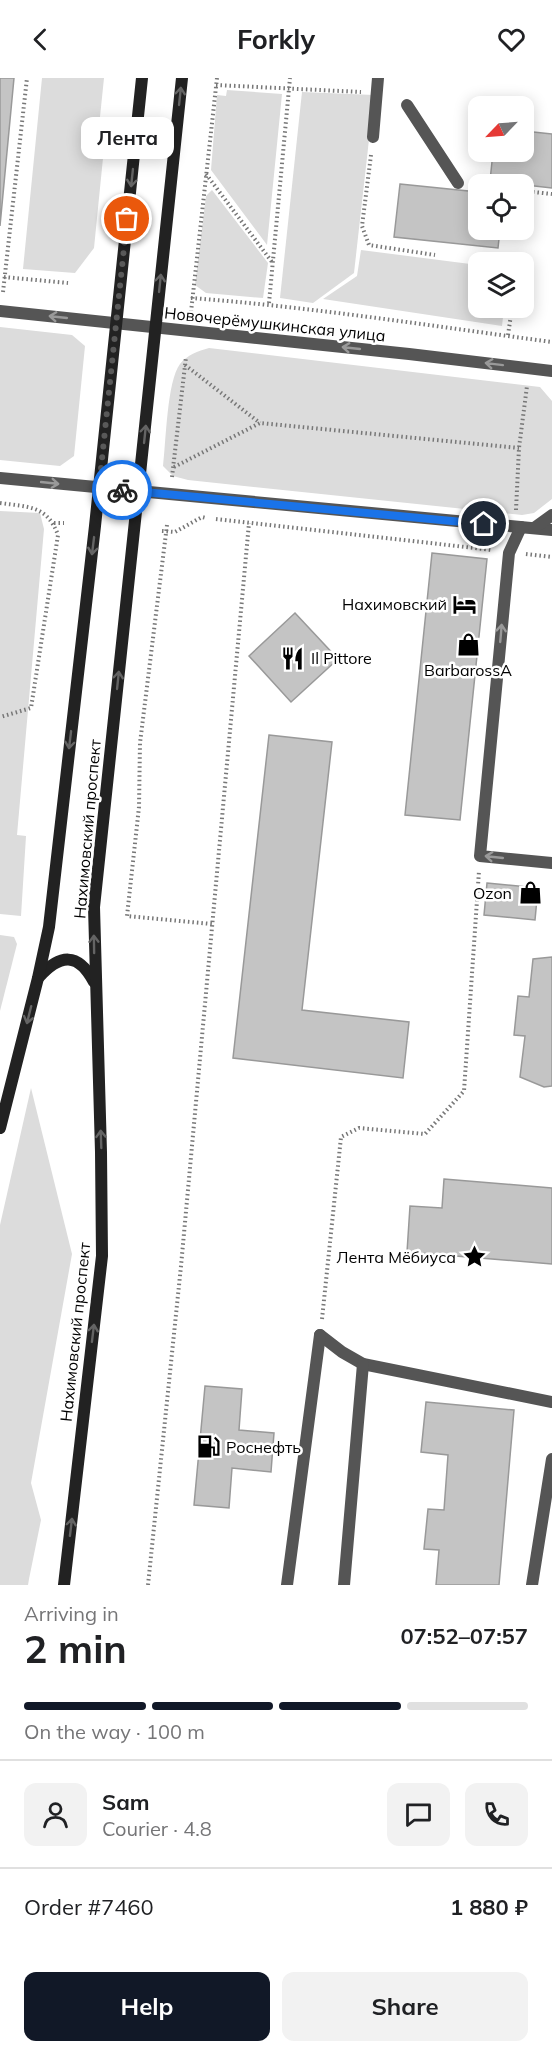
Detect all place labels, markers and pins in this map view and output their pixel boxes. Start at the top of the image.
callout: Лента [80,117,174,159]
pin [101,193,152,244]
pin [458,498,509,549]
hotel icon: Нахимовский [452,591,478,617]
place label: Нахимовский [342,594,447,614]
shop icon: BarbarossA [455,632,481,658]
restaurant icon: Il Pittore [280,645,306,671]
place label: Il Pittore [311,648,372,668]
place label: BarbarossA [424,660,512,680]
shop icon: Ozon [517,880,543,906]
place label: Ozon [473,883,512,903]
place icon: Лента Мёбиуса [461,1244,487,1270]
place label: Лента Мёбиуса [336,1247,456,1267]
fuel station icon: Роснефть [195,1434,221,1460]
place label: Роснефть [226,1437,301,1457]

